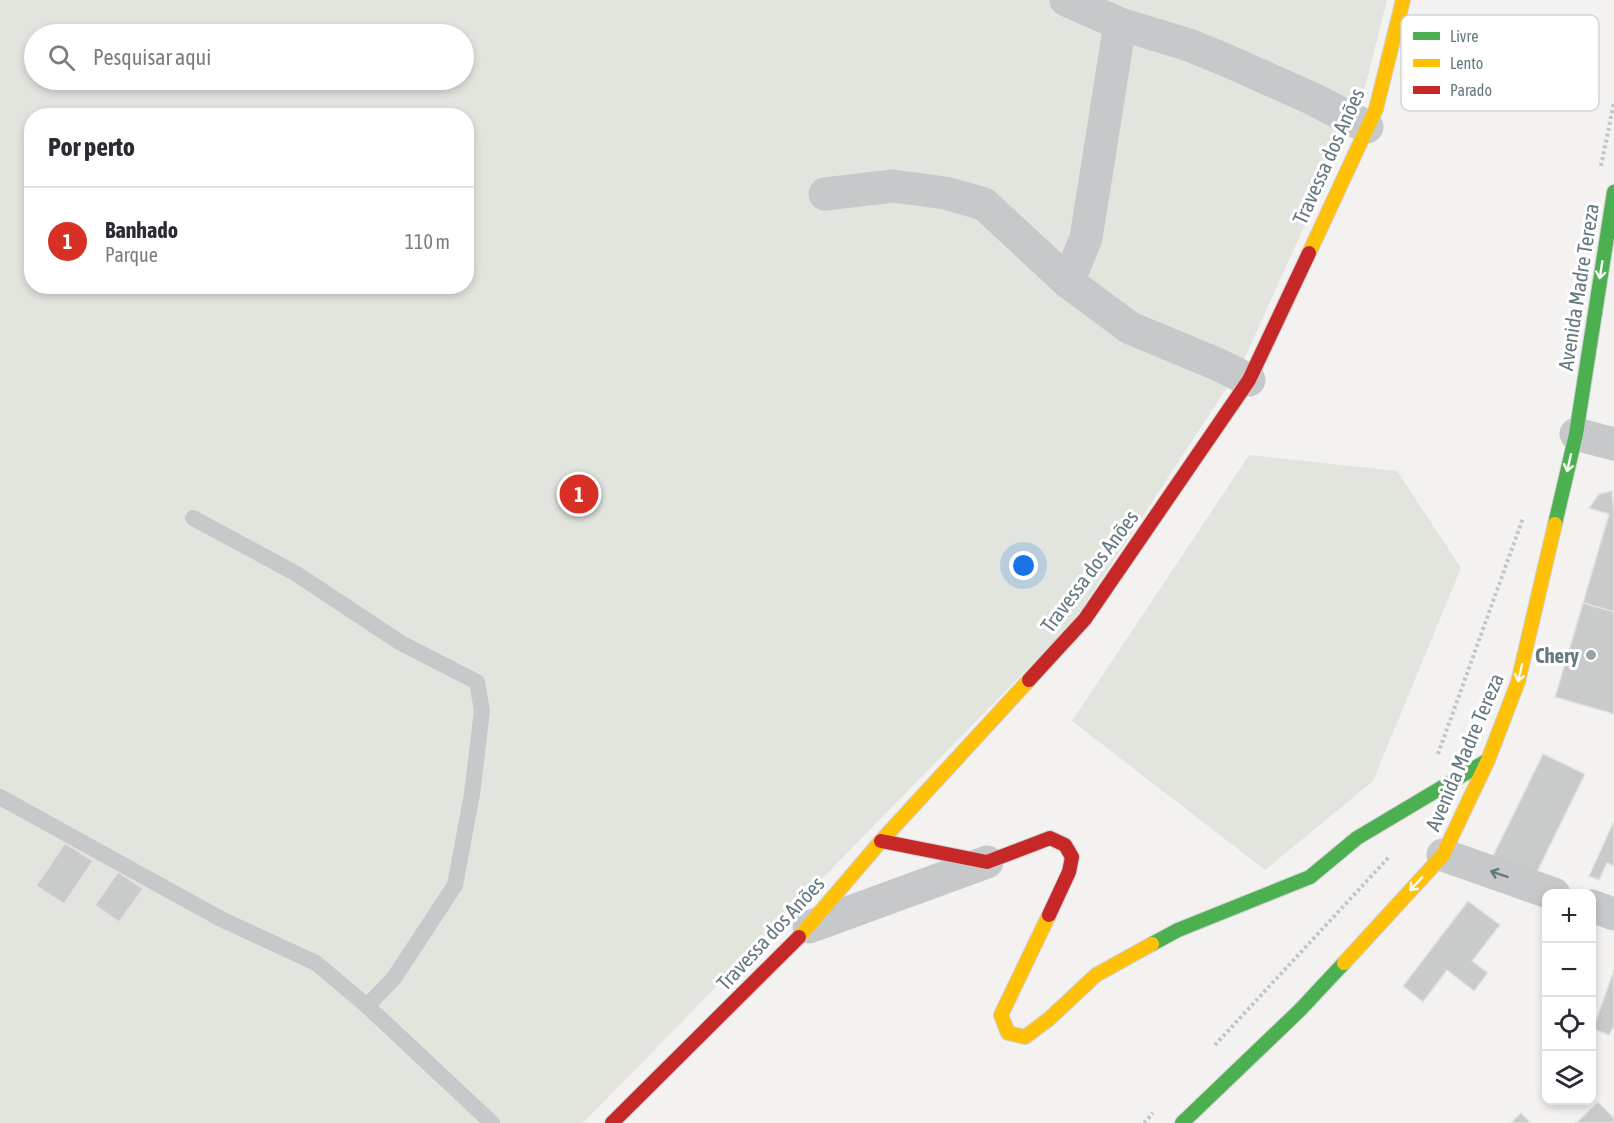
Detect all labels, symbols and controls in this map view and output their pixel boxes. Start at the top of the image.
legend [1401,15,1599,111]
search box [24,24,474,90]
text: Livre [1450,27,1478,45]
icon: search [45,41,78,74]
text: Pesquisar aqui [93,44,211,70]
text: Lento [1450,54,1483,72]
text: Parado [1450,81,1492,99]
street label: Travessa dos Anões [1287,84,1369,228]
text: Por perto [48,132,135,162]
street label: Avenida Madre Tereza [1553,202,1603,372]
text: Banhado [105,217,178,243]
text: 1 [63,230,72,253]
text: 110 m [405,230,450,253]
text: Parque [105,243,158,266]
one-way arrow [1595,260,1606,280]
one-way arrow [1563,453,1575,472]
pin: 1 [560,472,598,516]
street label: Travessa dos Anões [1035,505,1143,637]
your location [1009,551,1038,580]
place label: Chery [1535,643,1579,667]
marker: Chery [1584,648,1598,662]
one-way arrow [1513,663,1525,682]
street label: Avenida Madre Tereza [1420,670,1508,834]
one-way arrow [1490,868,1509,879]
street label: Travessa dos Anões [711,871,829,995]
one-way arrow [1409,876,1423,891]
map controls [1542,889,1596,1105]
button: + [1542,889,1596,943]
button: − [1542,943,1596,997]
button: locate [1542,997,1596,1051]
button: layers [1542,1051,1596,1105]

